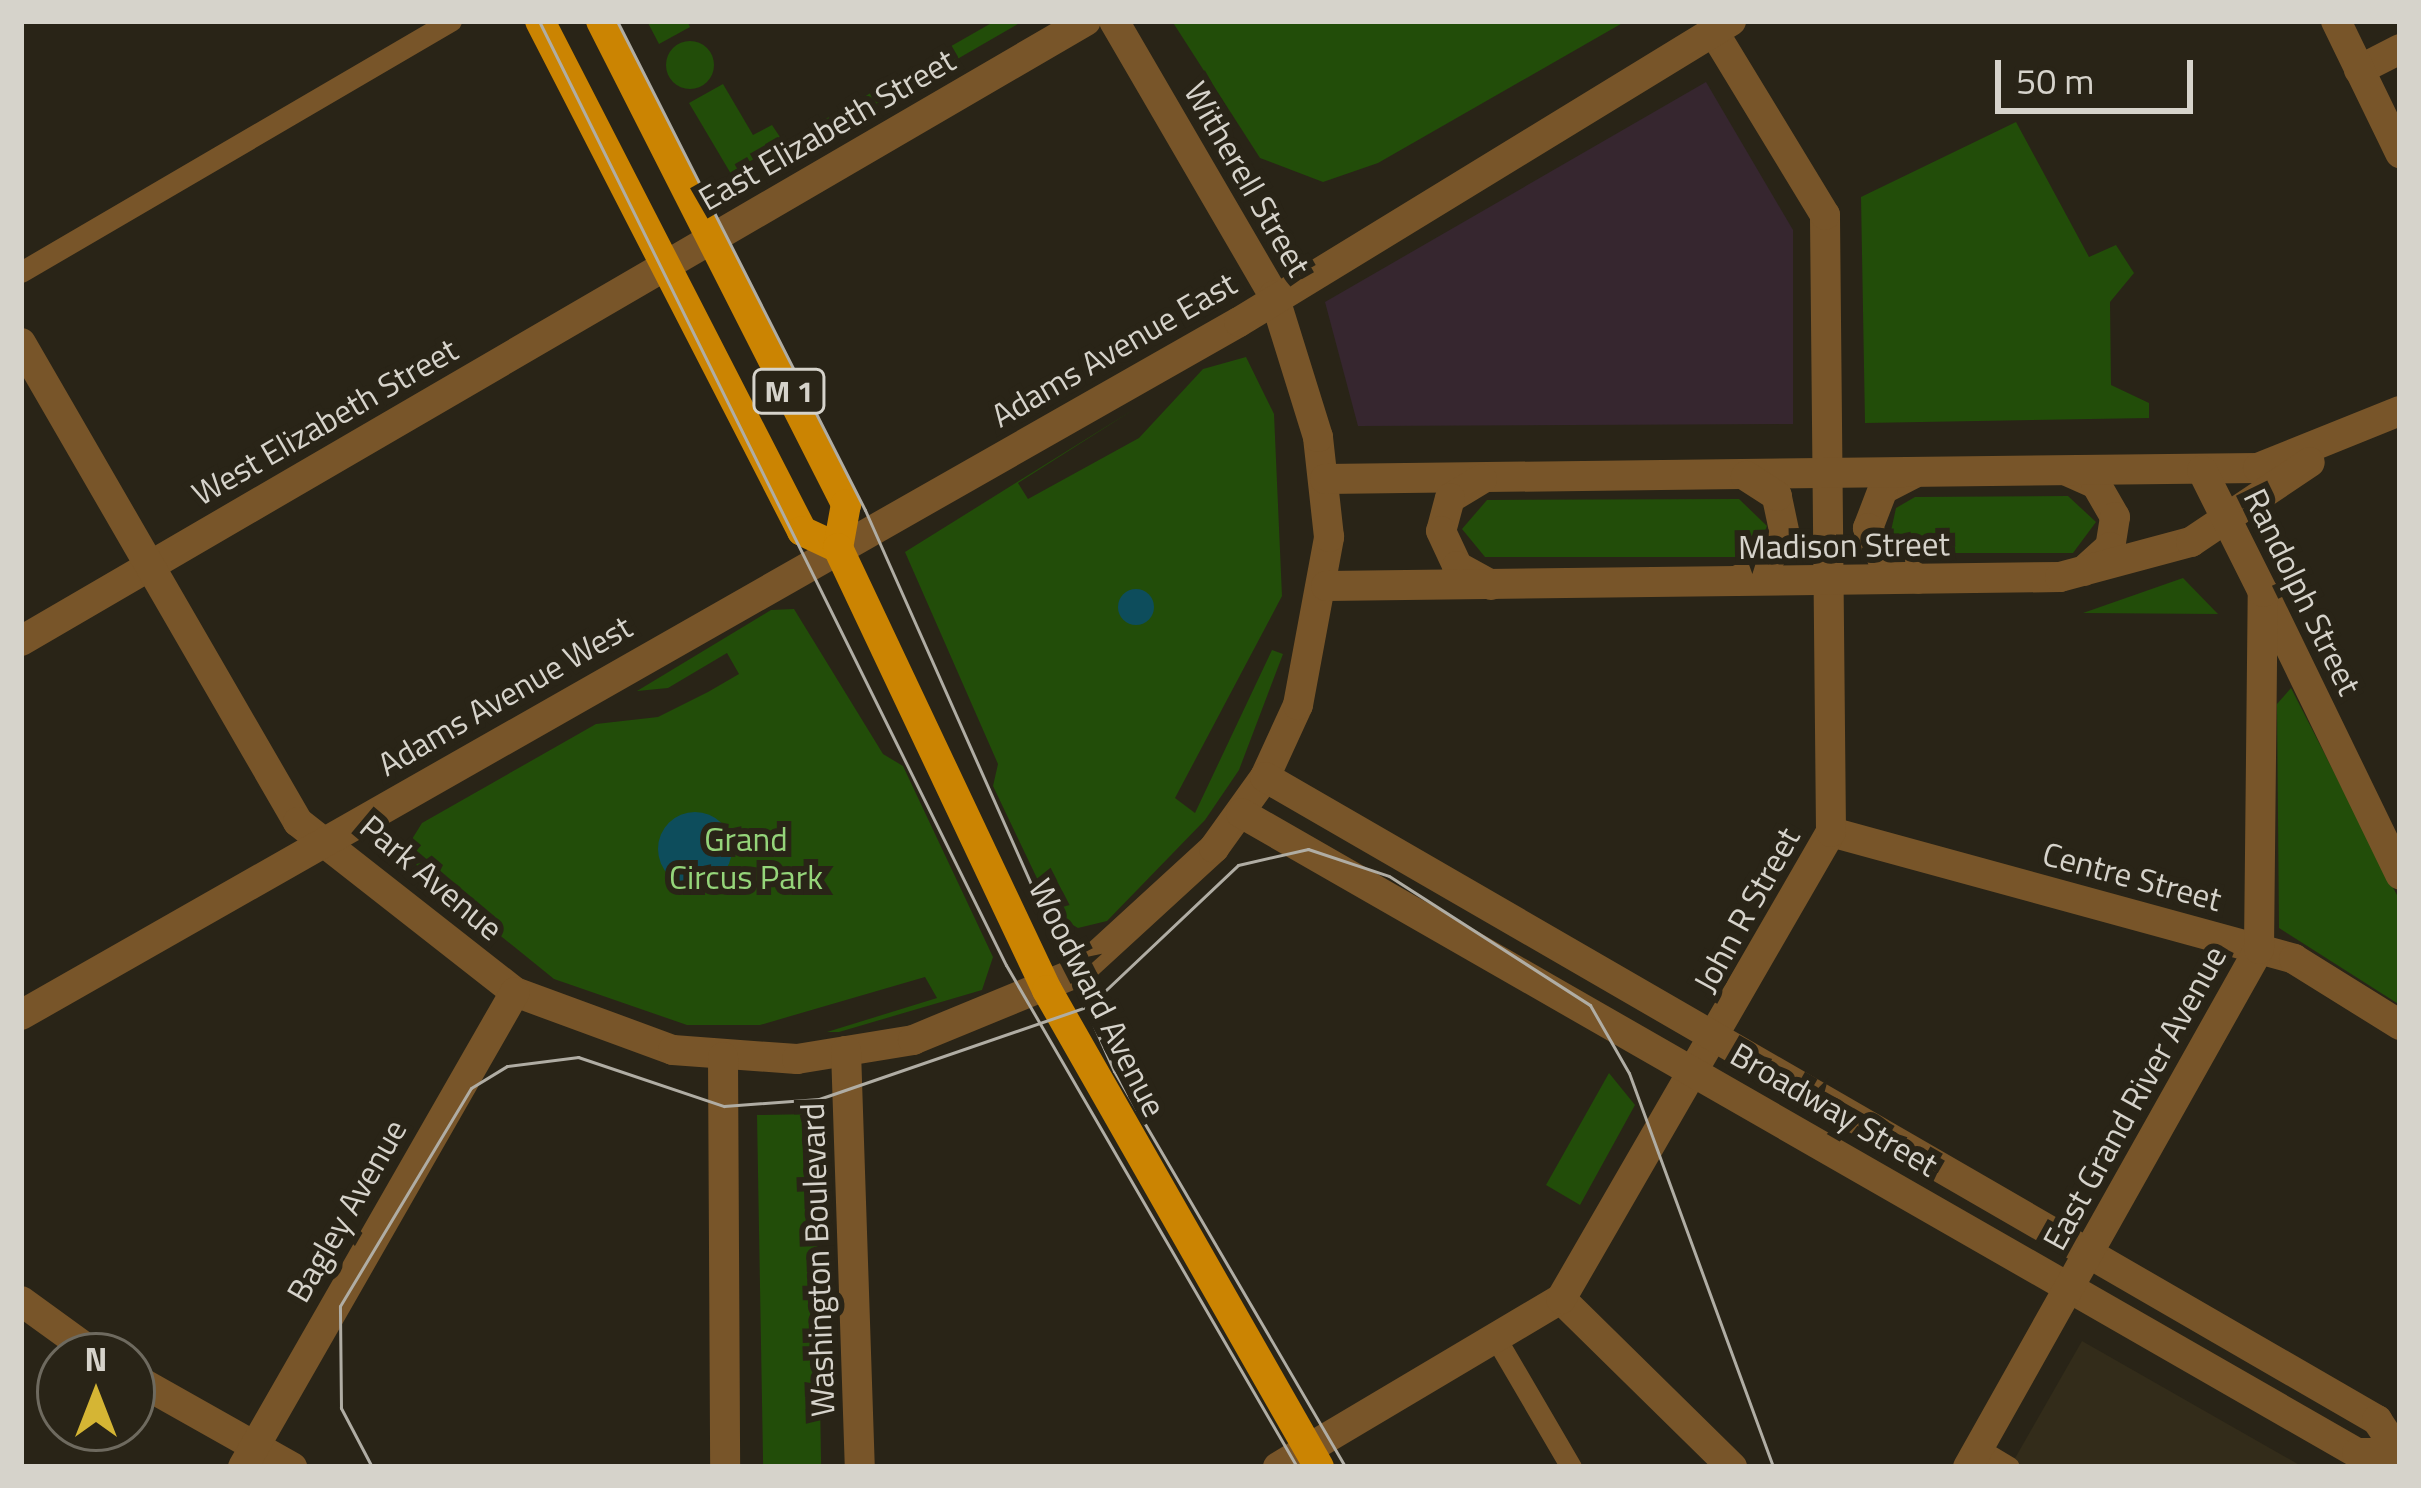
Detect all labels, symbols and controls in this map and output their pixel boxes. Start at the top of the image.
scale bar [2001,36,2199,110]
street label: East Elizabeth Street [692,41,962,219]
text: 50 m [2016,53,2094,108]
street label: Witherell Street [1175,75,1319,283]
street label: Adams Avenue East [985,264,1243,436]
street label: West Elizabeth Street [185,330,465,514]
road number: M 1 [750,367,828,415]
street label: Randolph Street [2235,482,2369,702]
street label: Madison Street [1738,524,1950,568]
street label: Adams Avenue West [371,607,639,785]
street label: Park Avenue [352,807,510,949]
park label: Grand Circus Park [669,820,823,898]
street label: John R Street [1686,821,1808,999]
street label: Centre Street [2038,834,2226,920]
street label: Woodward Avenue [1020,873,1174,1123]
street label: East Grand River Avenue [2035,939,2235,1257]
street label: Broadway Street [1723,1035,1945,1185]
street label: Washington Boulevard [793,1102,843,1418]
street label: Bagley Avenue [279,1113,415,1309]
north arrow [36,1332,156,1452]
text: N [85,1334,107,1384]

